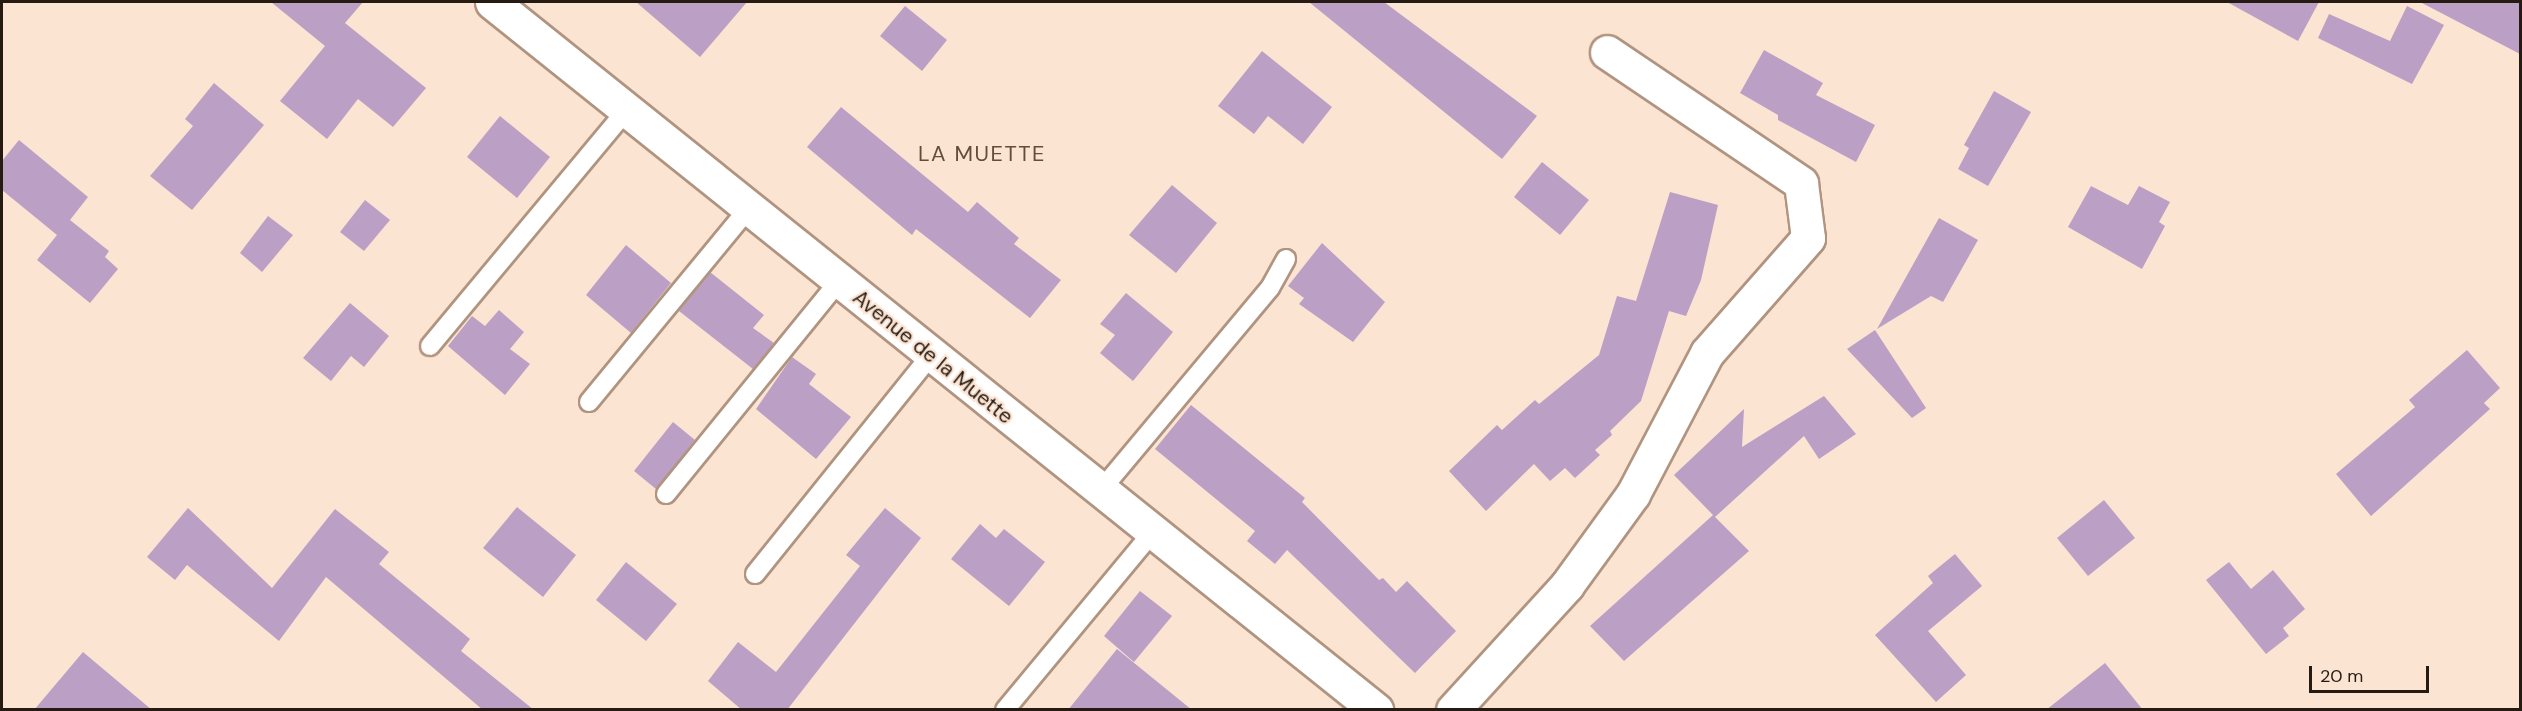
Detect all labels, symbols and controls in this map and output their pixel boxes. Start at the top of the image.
district label: LA MUETTE [918,141,1046,167]
street label: Avenue de la Muette [848,285,1018,429]
scale bar [2312,654,2432,692]
text: 20 m [2320,664,2363,688]

